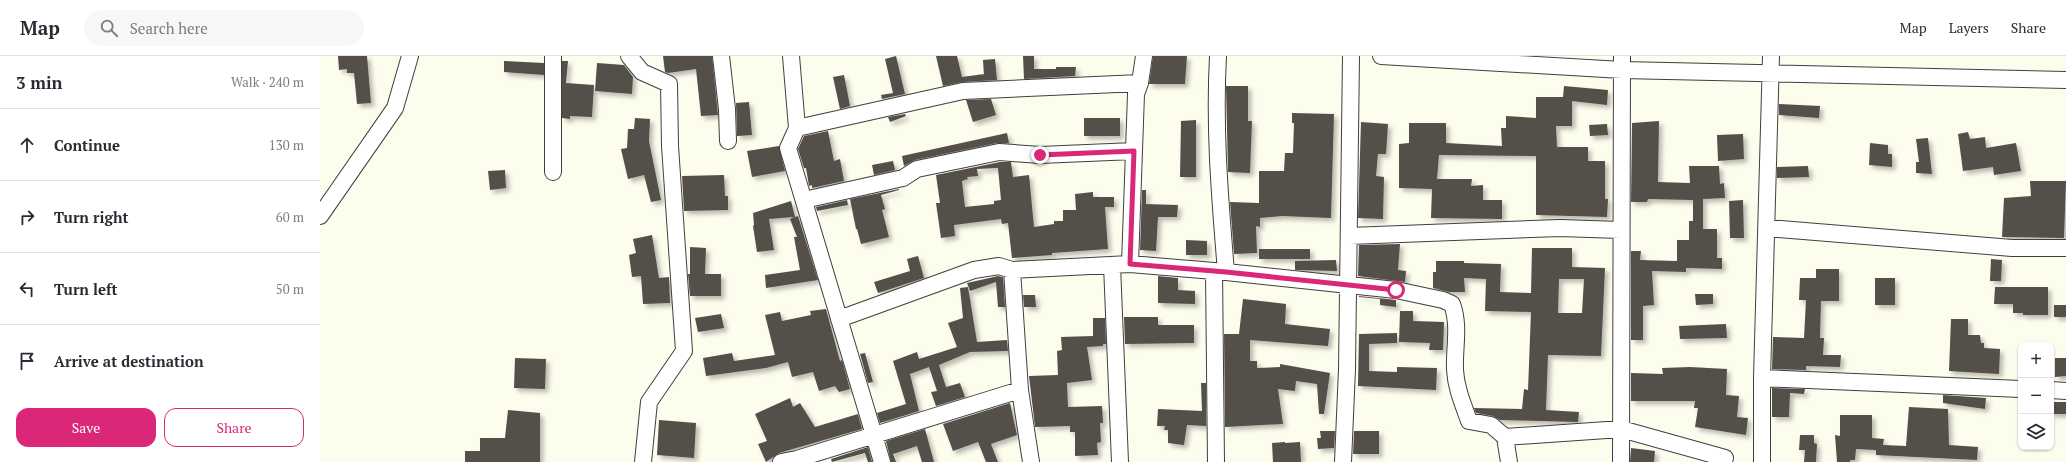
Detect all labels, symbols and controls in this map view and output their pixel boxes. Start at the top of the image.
search box [84,10,364,46]
text: Map [20,15,60,40]
icon: search [98,17,120,39]
text: Search here [130,18,208,38]
text: Map [1900,18,1927,37]
text: Layers [1949,18,1989,37]
text: Share [2011,18,2046,37]
text: 3 min [16,71,63,94]
text: Walk · 240 m [231,73,304,91]
icon: ahead [16,134,38,156]
text: Continue [54,135,120,155]
text: 130 m [269,136,304,154]
route end [1031,146,1049,164]
icon: right [16,206,38,228]
text: Turn right [54,207,129,227]
text: 60 m [276,208,304,226]
icon: left [16,278,38,300]
text: Turn left [54,279,118,299]
text: 50 m [276,280,304,298]
route start [1387,281,1405,299]
map controls [2018,342,2054,450]
button: + [2018,342,2054,378]
icon: arrive [16,350,38,372]
text: Arrive at destination [54,351,204,371]
button: − [2018,378,2054,414]
button: Save [16,408,156,447]
button: Share [164,408,304,447]
button: layers [2018,414,2054,450]

